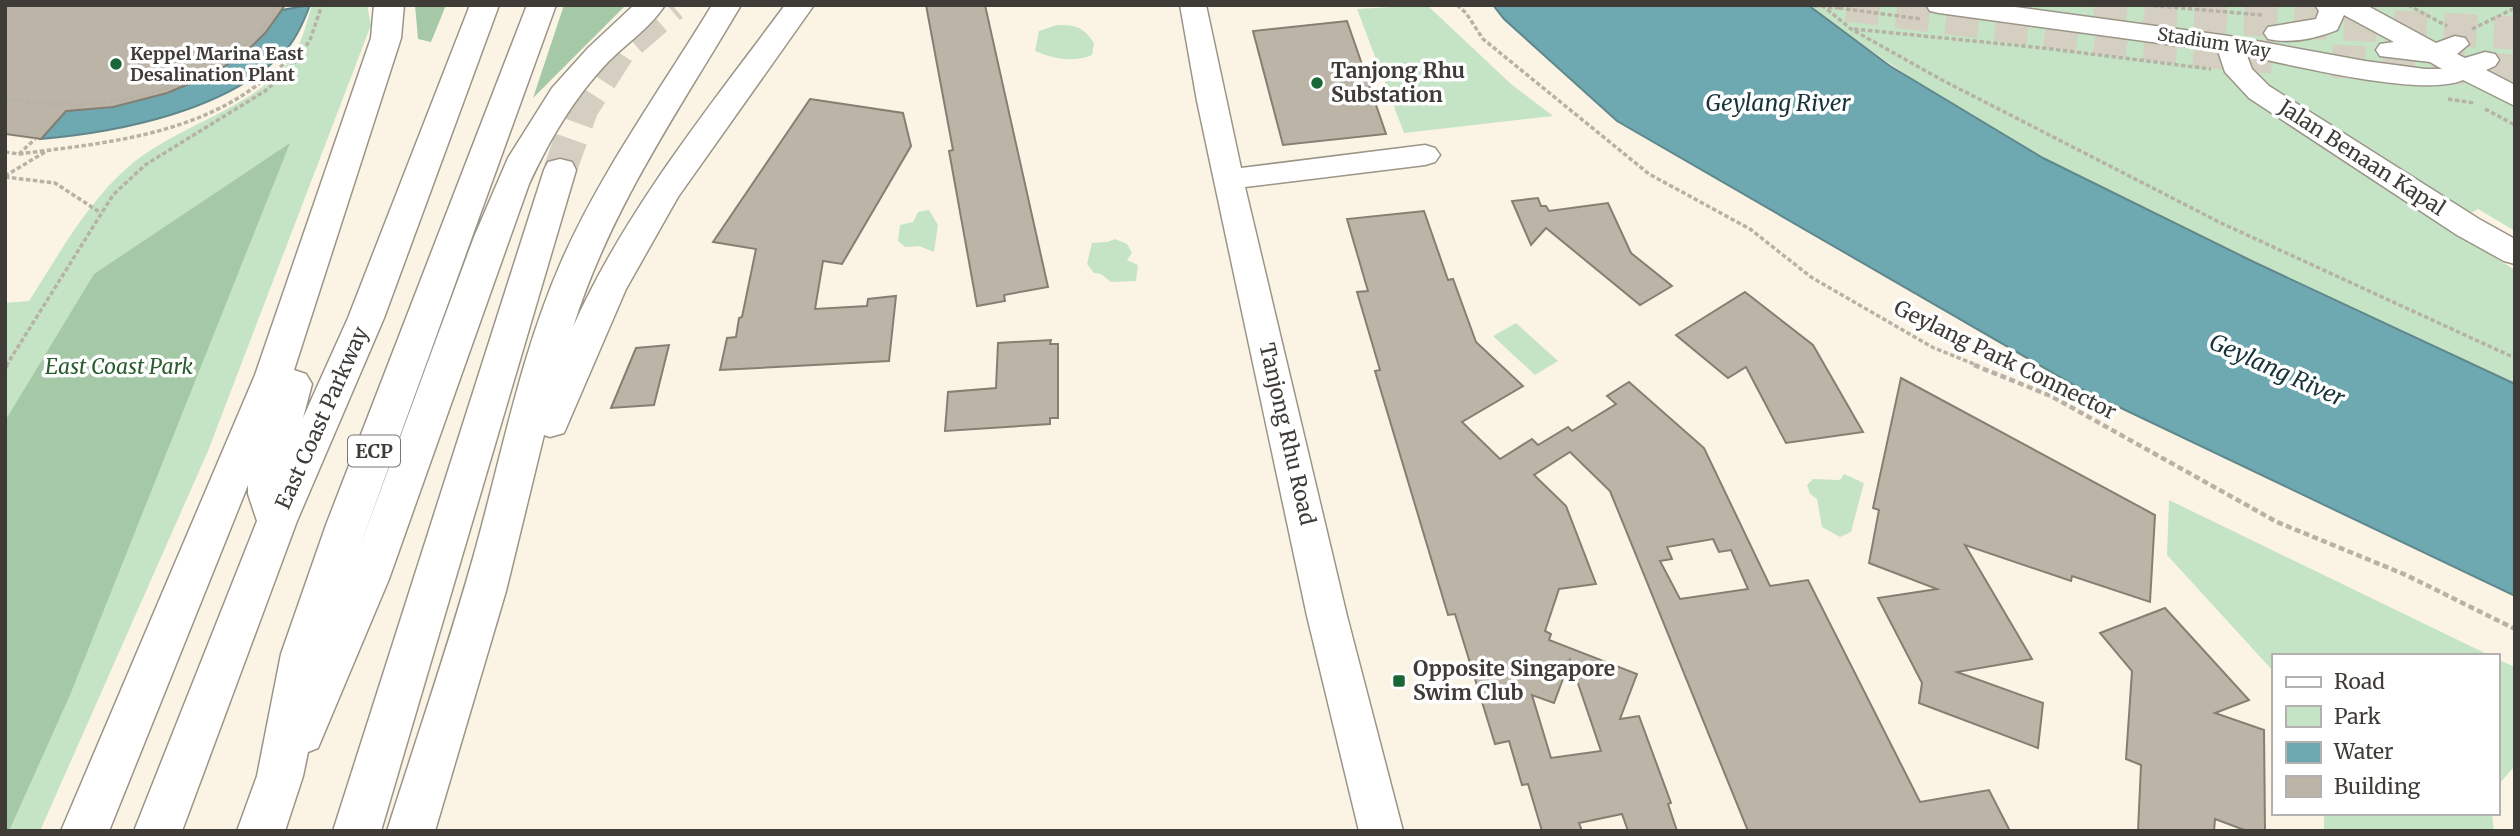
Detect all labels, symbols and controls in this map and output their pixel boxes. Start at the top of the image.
street label: Stadium Way [2156,22,2273,63]
place label: Keppel Marina East Desalination Plant [130,42,305,86]
marker: Keppel Marina East Desalination Plant [108,56,124,72]
place label: Tanjong Rhu Substation [1331,57,1465,108]
marker: Tanjong Rhu Substation [1309,75,1325,91]
water label: Geylang River [1706,88,1851,117]
street label: Jalan Benaan Kapal [2273,93,2451,222]
street label: Geylang Park Connector [1890,294,2121,425]
street label: East Coast Parkway [269,322,374,513]
water label: Geylang River [2205,327,2350,413]
street label: Tanjong Rhu Road [1253,340,1322,528]
park label: East Coast Park [45,353,194,380]
road number: ECP [348,436,400,466]
legend [2272,654,2499,815]
place label: Opposite Singapore Swim Club [1413,655,1615,706]
text: Road [2334,668,2385,695]
marker: Opposite Singapore Swim Club [1391,673,1407,689]
text: Park [2334,703,2381,730]
text: Water [2333,738,2393,765]
text: Building [2334,773,2421,800]

